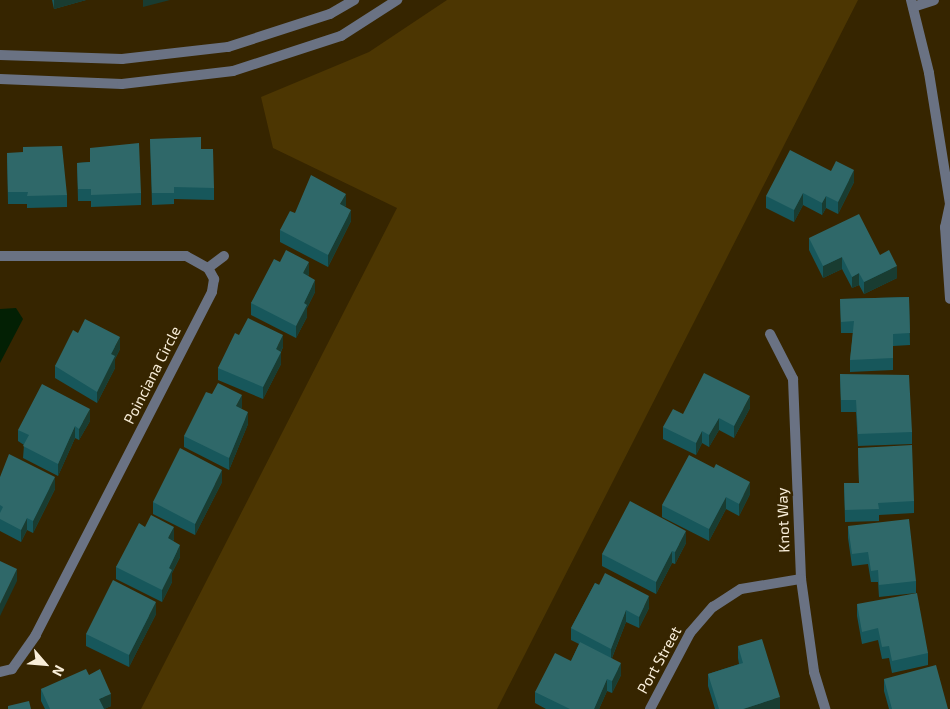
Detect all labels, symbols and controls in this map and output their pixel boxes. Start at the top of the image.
street label: Poinciana Circle [120,323,184,427]
street label: Knot Way [773,487,793,553]
street label: Port Street [633,623,685,697]
north arrow [20,639,70,689]
text: N [49,663,69,679]

